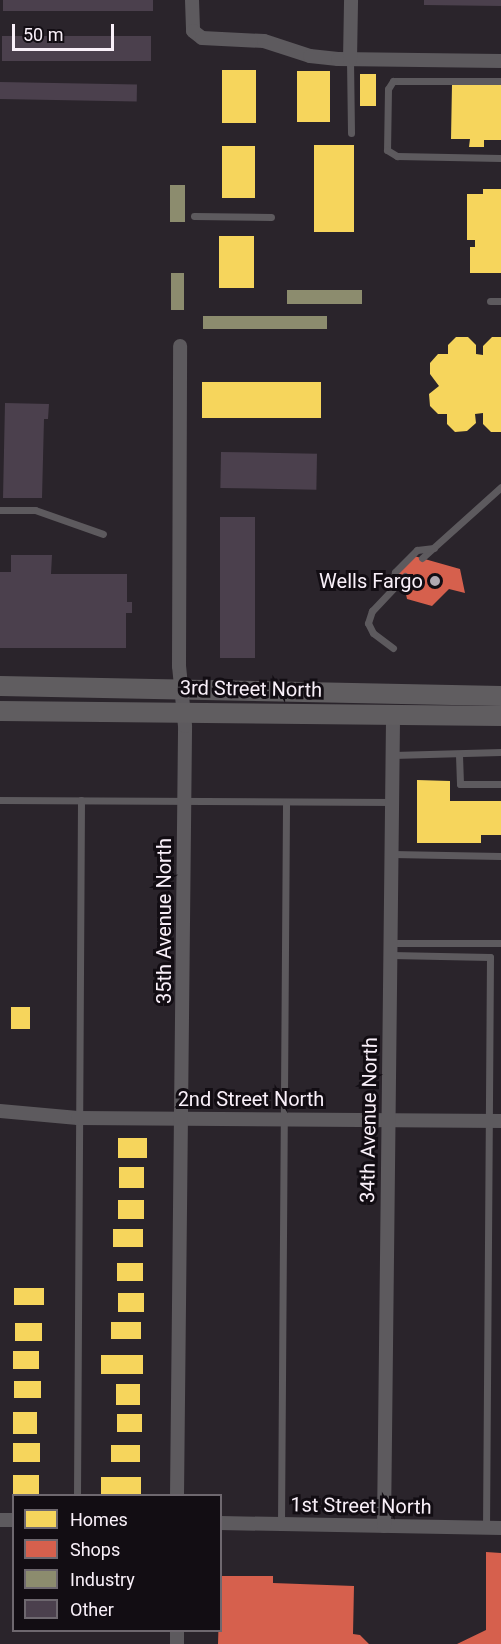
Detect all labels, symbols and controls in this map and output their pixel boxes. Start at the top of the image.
scale bar [15,12,117,50]
text: 50 m [23,24,63,45]
place label: Wells Fargo [319,569,423,593]
marker: Wells Fargo [428,574,442,588]
street label: 3rd Street North [180,676,322,702]
street label: 35th Avenue North [152,838,176,1004]
street label: 34th Avenue North [356,1037,382,1203]
street label: 2nd Street North [178,1087,324,1111]
street label: 1st Street North [290,1493,432,1519]
legend [12,1494,222,1632]
text: Homes [70,1509,128,1530]
text: Shops [70,1539,120,1560]
text: Industry [70,1569,135,1590]
text: Other [70,1599,114,1620]

